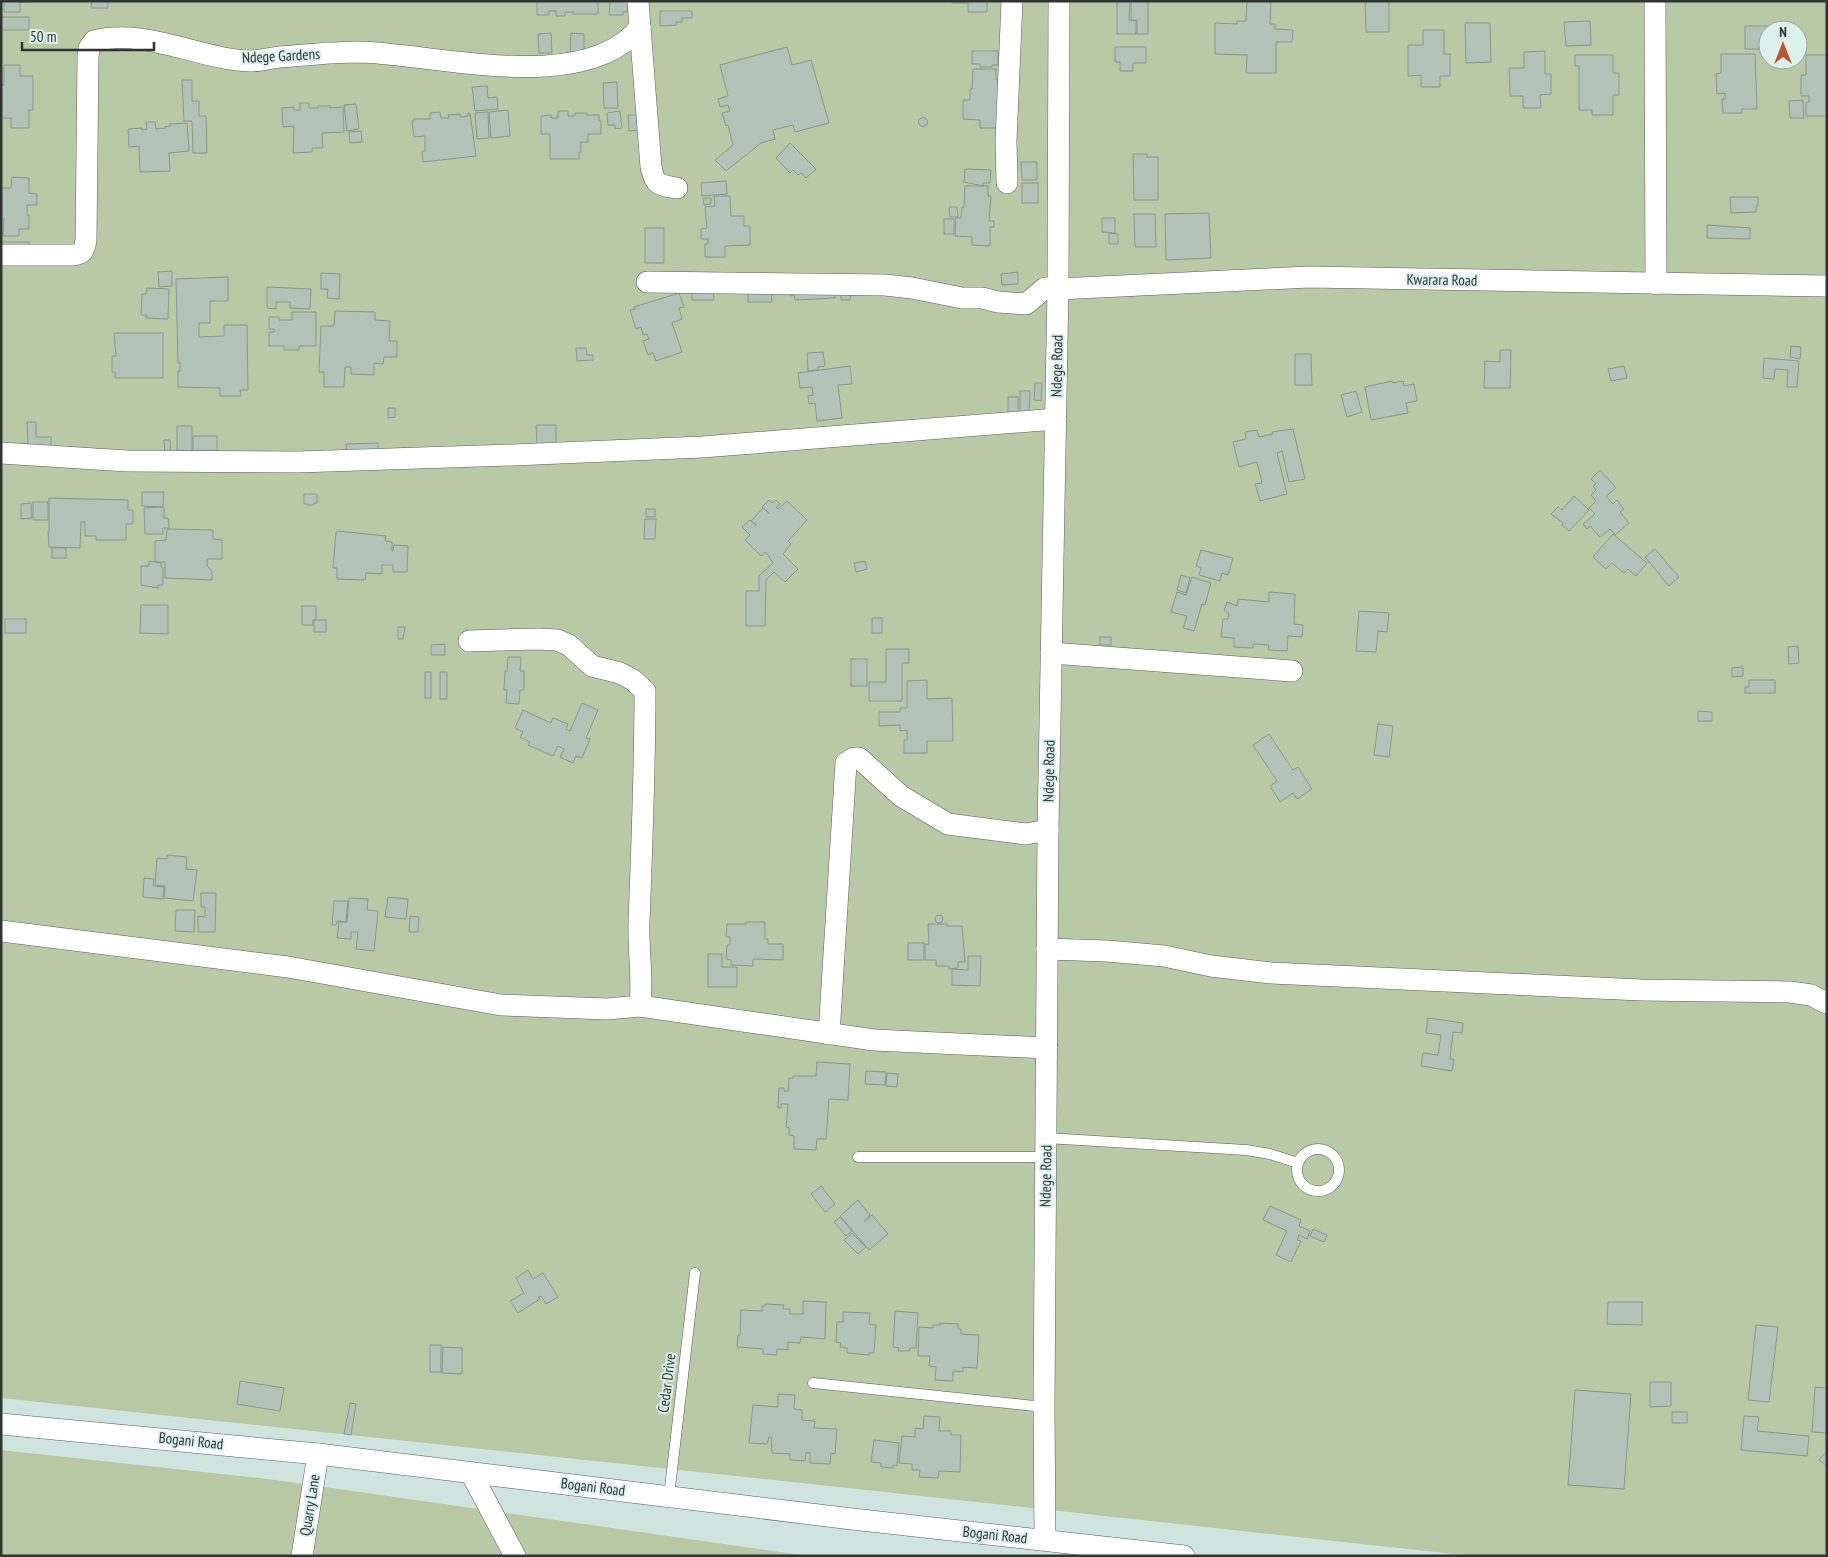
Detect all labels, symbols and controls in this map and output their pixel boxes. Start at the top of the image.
scale bar [22,20,155,52]
north arrow [1758,20,1808,70]
text: N [1779,23,1787,41]
text: 50 m [30,27,56,46]
street label: Ndege Gardens [241,44,321,67]
street label: Kwarara Road [1407,269,1477,290]
street label: Ndege Road [1046,335,1067,397]
street label: Ndege Road [1038,740,1059,802]
street label: Ndege Road [1035,1145,1056,1207]
street label: Cedar Drive [653,1352,680,1414]
street label: Bogani Road [158,1428,224,1453]
street label: Quarry Lane [295,1473,324,1537]
street label: Bogani Road [560,1473,626,1500]
street label: Bogani Road [962,1522,1028,1547]

